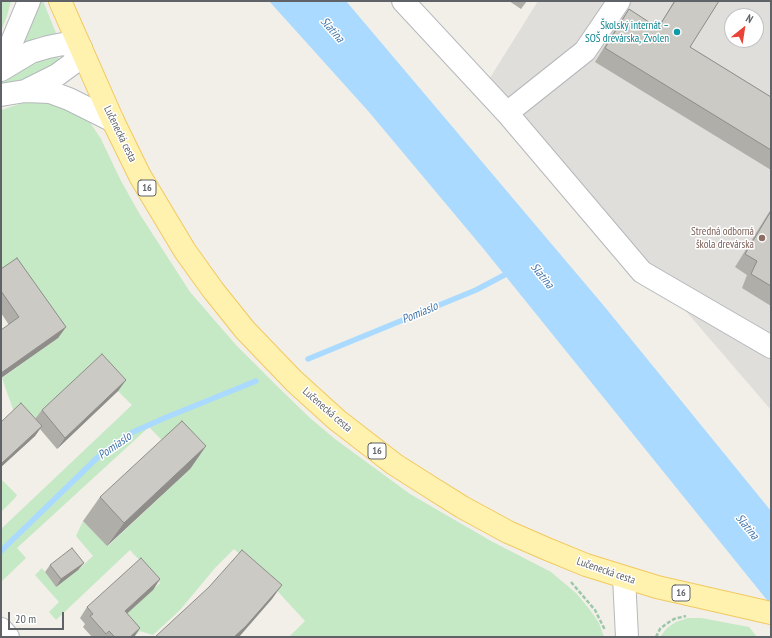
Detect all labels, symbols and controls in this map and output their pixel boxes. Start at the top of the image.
north arrow [724,8,764,48]
text: N [743,11,756,26]
water label: Slatina [317,14,347,46]
place label: Školský internát – SOŠ drevárska, Zvolen [585,19,669,45]
marker: Školský internát – SOŠ drevárska, Zvolen [672,27,682,37]
street label: Lučenecká cesta [101,104,139,164]
road number: 16 [138,180,156,196]
place label: Stredná odborná škola drevárska [691,225,754,251]
marker: Stredná odborná škola drevárska [757,233,767,243]
water label: Slatina [527,260,557,292]
water label: Pomiaslo [400,299,440,327]
street label: Lučenecká cesta [300,385,354,435]
water label: Pomiaslo [96,429,134,463]
road number: 16 [368,443,386,459]
water label: Slatina [732,511,762,543]
street label: Lučenecká cesta [575,555,637,587]
road number: 16 [672,585,690,601]
scale bar [10,604,66,630]
text: 20 m [15,611,36,626]

